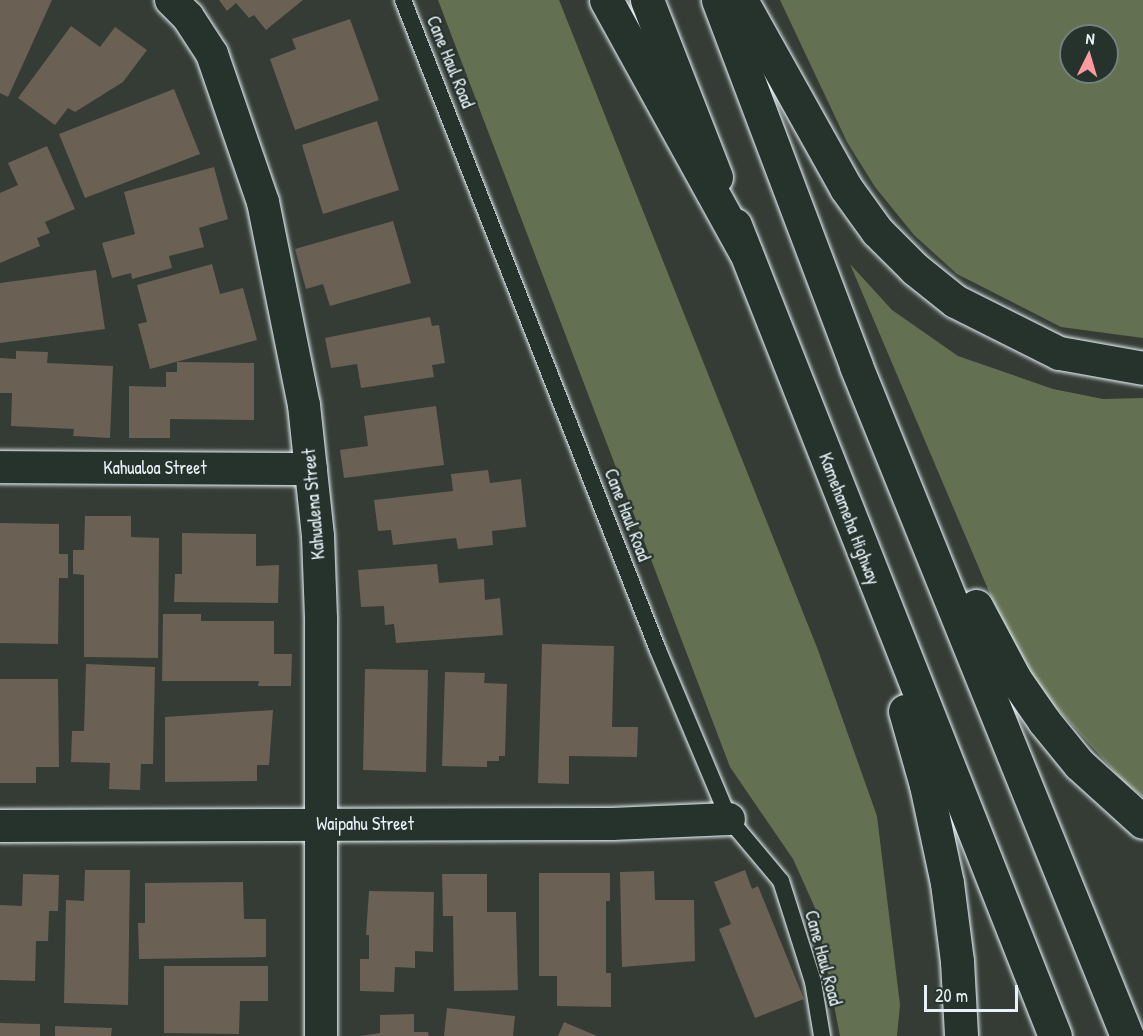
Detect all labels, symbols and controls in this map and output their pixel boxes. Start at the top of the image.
street label: Cane Haul Road [422,13,478,111]
north arrow [1059,24,1119,84]
text: N [1085,27,1096,49]
street label: Kahualena Street [298,448,330,560]
street label: Kamehameha Highway [814,450,884,588]
street label: Kahualoa Street [103,457,207,479]
street label: Cane Haul Road [599,466,655,564]
street label: Waipahu Street [316,813,414,835]
street label: Cane Haul Road [800,908,846,1008]
scale bar [927,973,1022,1011]
text: 20 m [935,983,968,1008]

